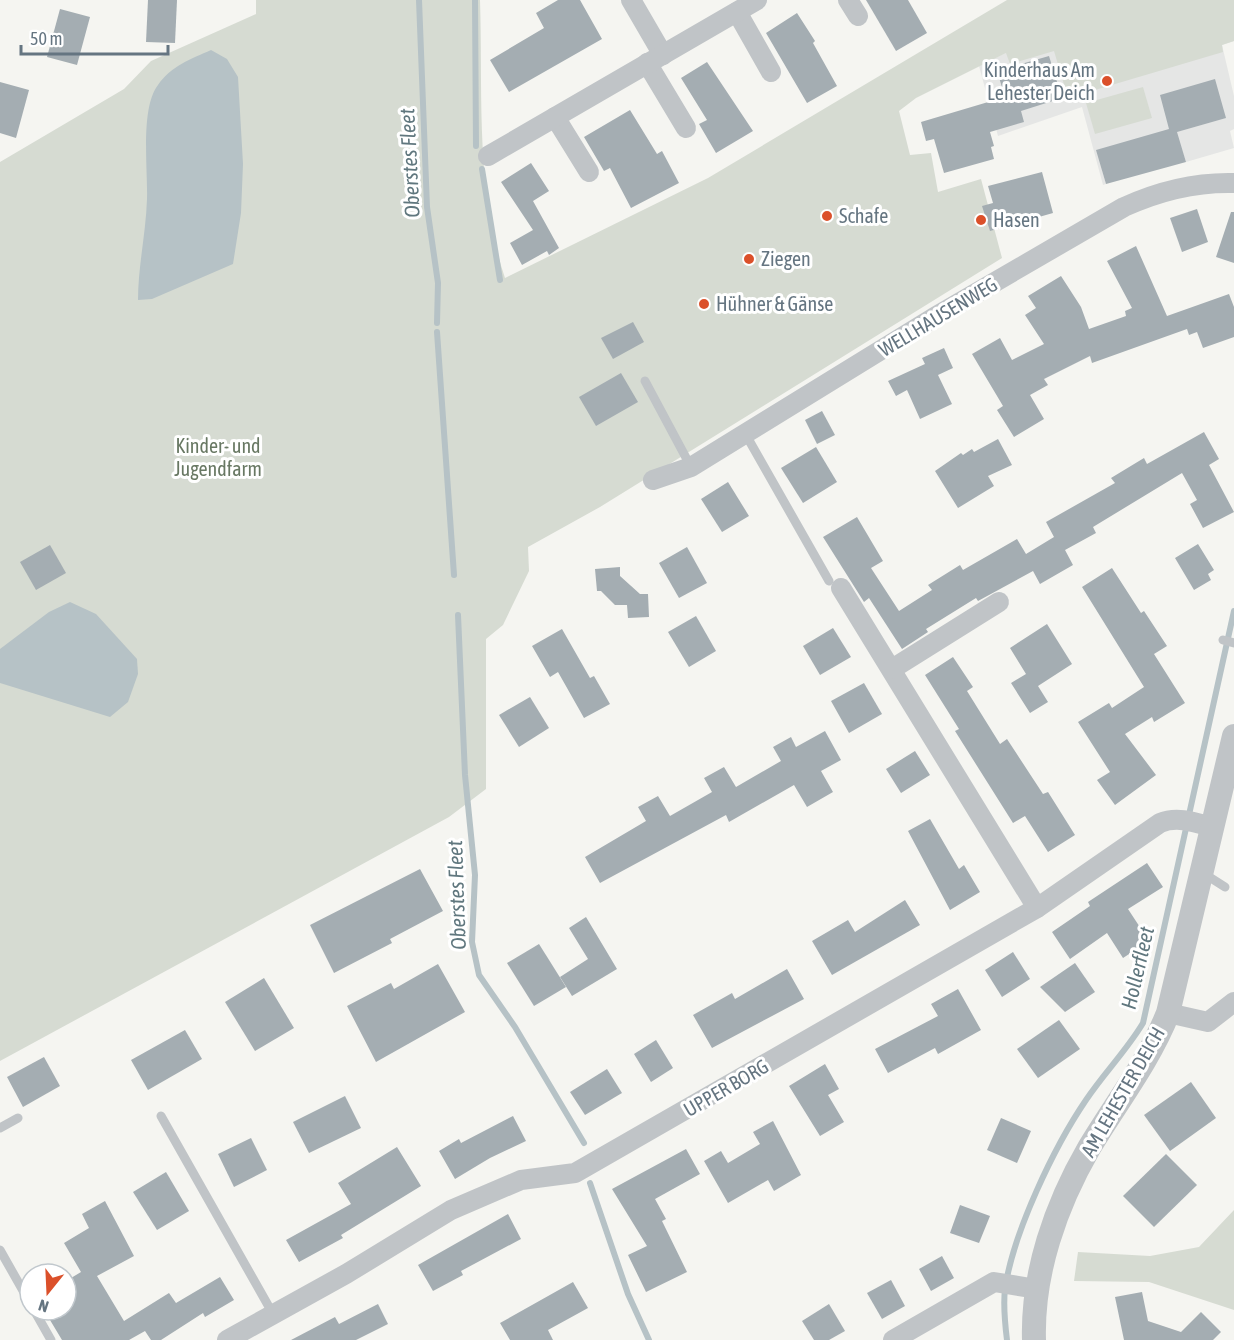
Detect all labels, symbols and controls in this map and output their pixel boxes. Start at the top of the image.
scale bar [21,18,168,56]
text: 50 m [30,28,62,49]
place label: Kinderhaus Am Lehester Deich [984,58,1095,104]
marker: Kinderhaus Am Lehester Deich [1100,74,1114,88]
water label: Oberstes Fleet [394,108,424,218]
place label: Schafe [839,204,888,227]
place label: Hasen [993,208,1040,231]
marker: Schafe [820,209,834,223]
marker: Hasen [974,213,988,227]
place label: Ziegen [761,247,811,270]
marker: Ziegen [742,252,756,266]
street label: WELLHAUSENWEG [874,272,1001,361]
place label: Hühner & Gänse [716,292,833,315]
marker: Hühner & Gänse [697,297,711,311]
park label: Kinder- und Jugendfarm [174,434,262,480]
water label: Oberstes Fleet [442,840,470,950]
water label: Hollerfleet [1116,924,1158,1011]
street label: AM LEHESTER DEICH [1076,1023,1169,1161]
street label: UPPER BORG [679,1054,772,1121]
north arrow [18,1262,78,1322]
text: N [36,1296,51,1316]

